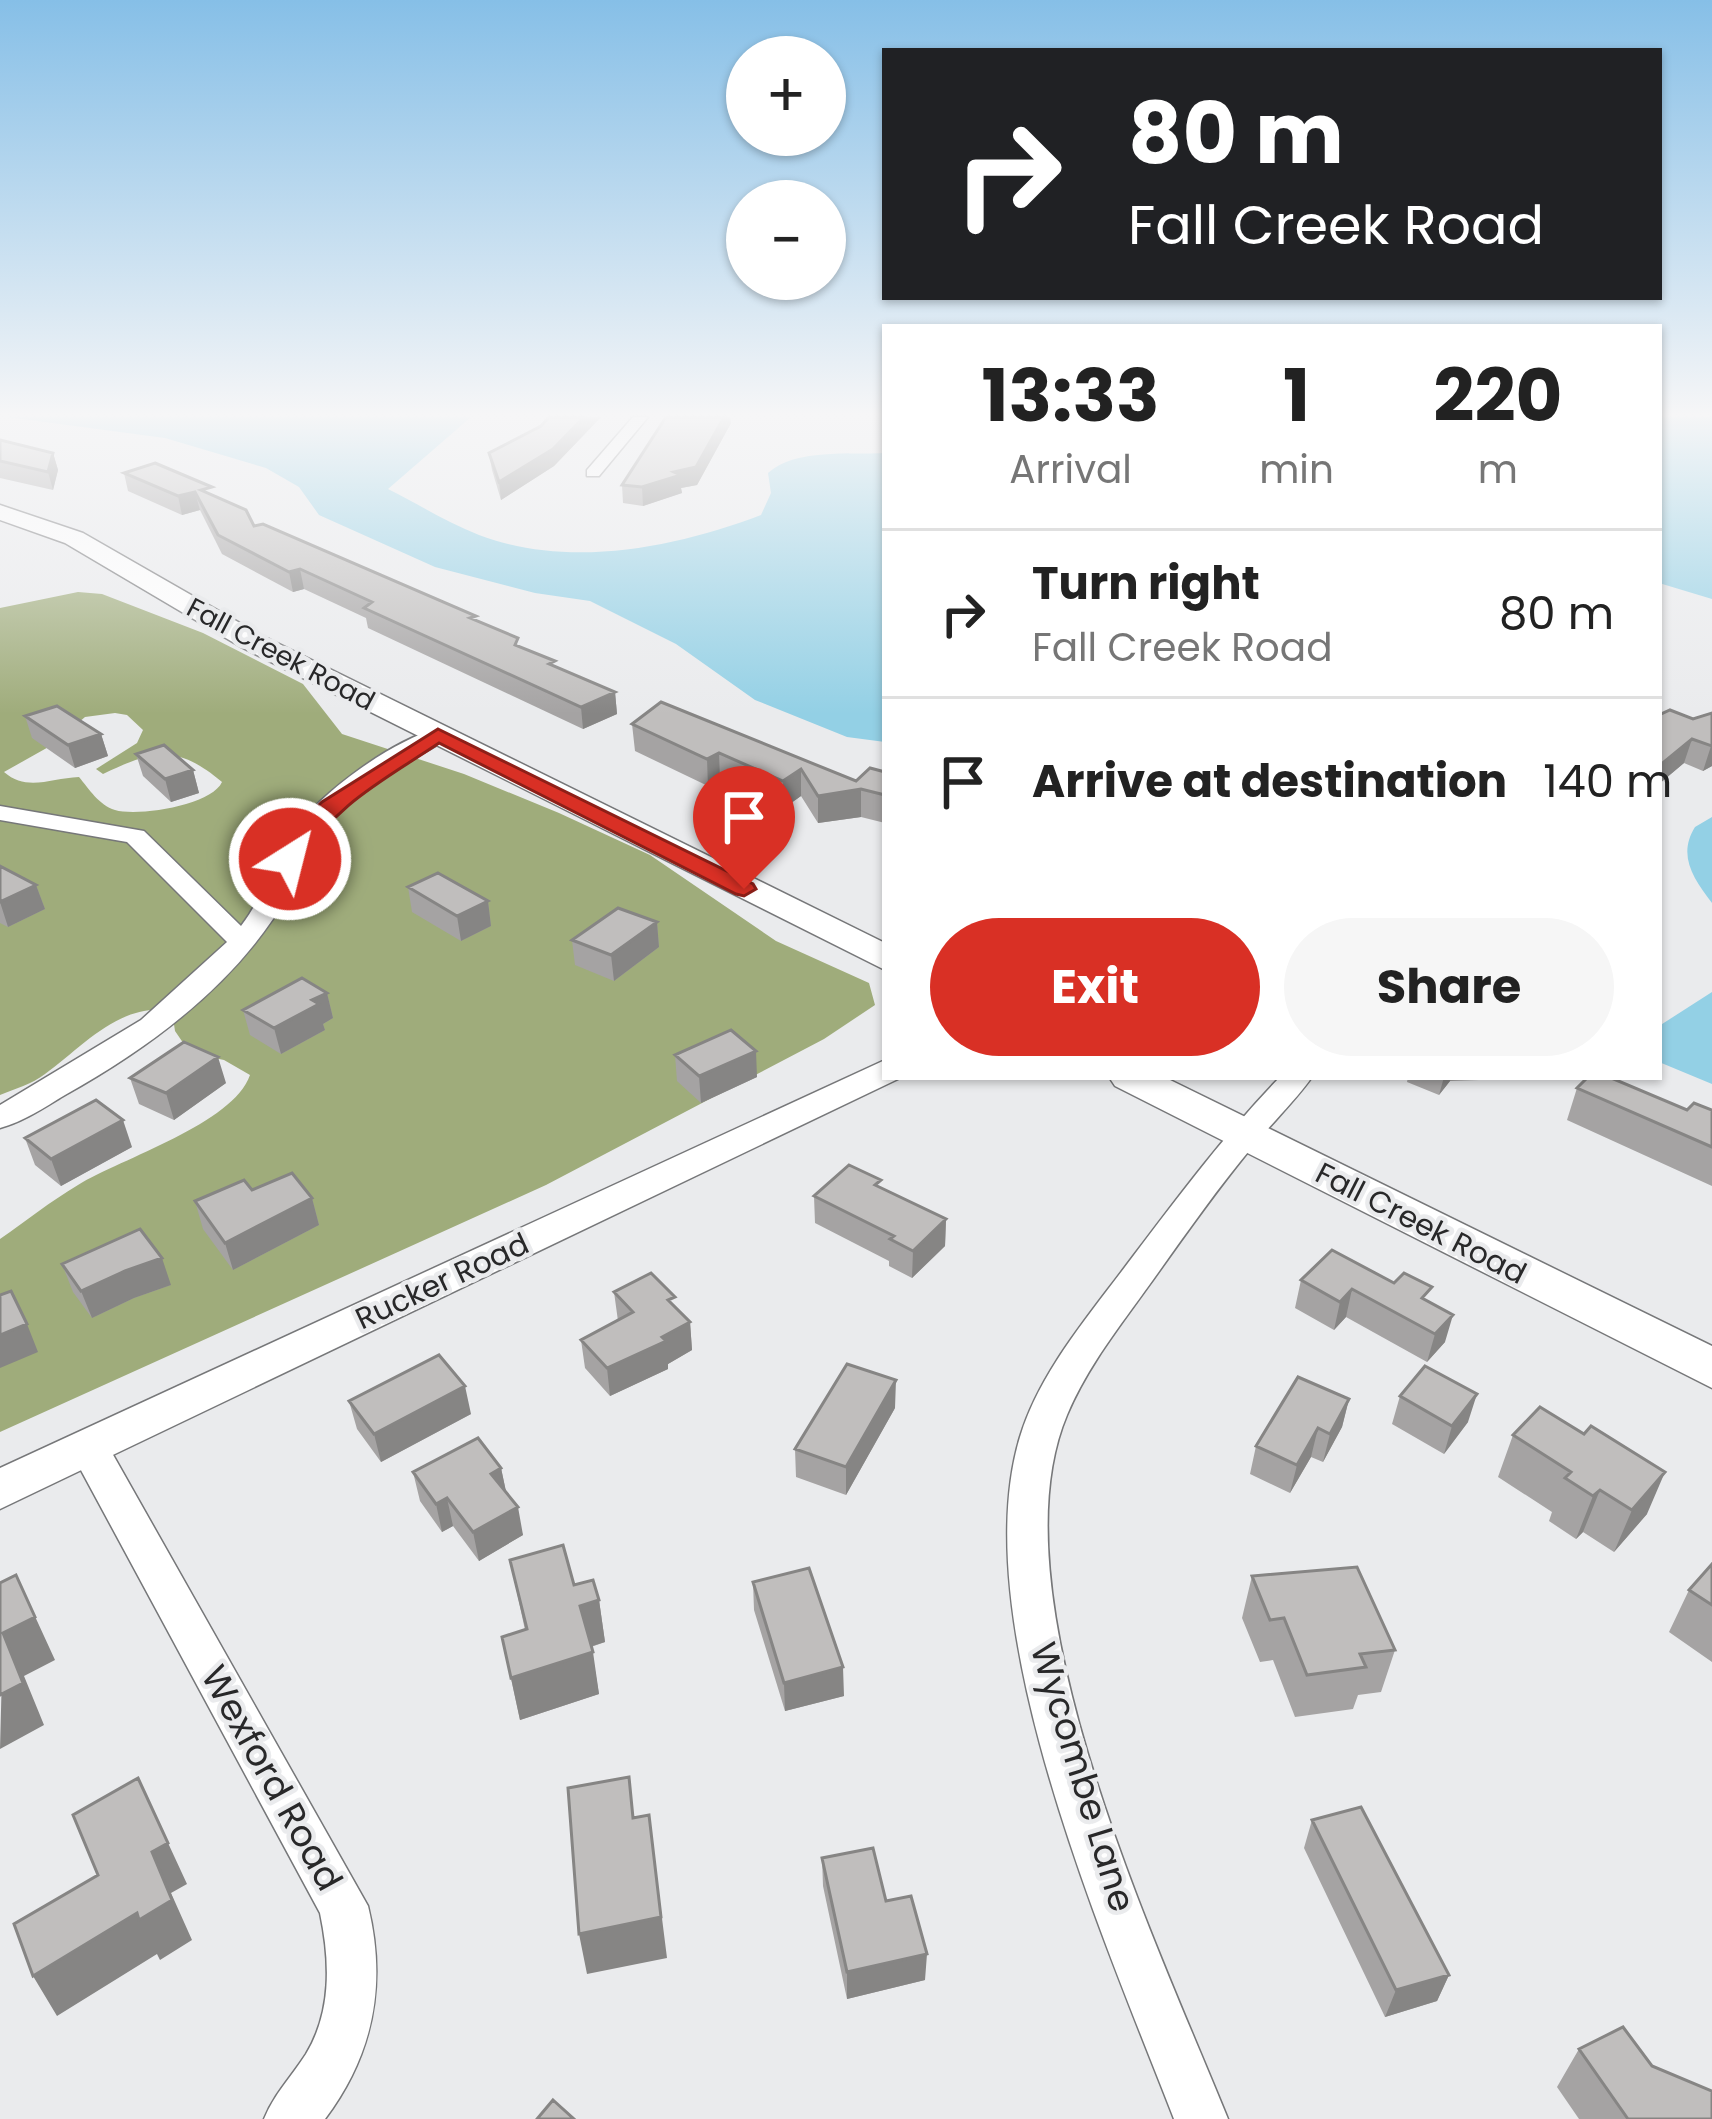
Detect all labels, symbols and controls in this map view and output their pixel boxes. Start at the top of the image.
map controls [726,36,846,300]
button: + [726,36,846,156]
text: 80 m [1128,75,1344,192]
icon: right [930,96,1086,252]
button: − [726,180,846,300]
text: Fall Creek Road [1128,187,1544,263]
text: 13:33 [981,345,1160,446]
text: 1 [1283,345,1310,446]
text: 220 [1433,345,1563,446]
text: Arrival [1009,442,1132,497]
text: min [1259,442,1334,497]
text: m [1478,442,1518,497]
text: Turn right [1032,552,1260,615]
icon: right [930,581,996,647]
text: 80 m [1499,582,1614,645]
street label: Fall Creek Road [180,589,382,719]
text: Fall Creek Road [1032,620,1333,675]
icon: arrive [930,749,996,815]
text: Arrive at destination [1032,750,1507,813]
text: 140 m [1543,750,1672,813]
pin [693,766,795,889]
icon: arrive [711,784,777,850]
position arrow [227,796,353,922]
button: Exit [930,918,1260,1056]
button: Share [1284,918,1614,1056]
street label: Fall Creek Road [1308,1151,1534,1295]
street label: Rucker Road [348,1222,536,1340]
street label: Wycombe Lane [1018,1636,1148,1918]
street label: Wexford Road [189,1656,355,1900]

